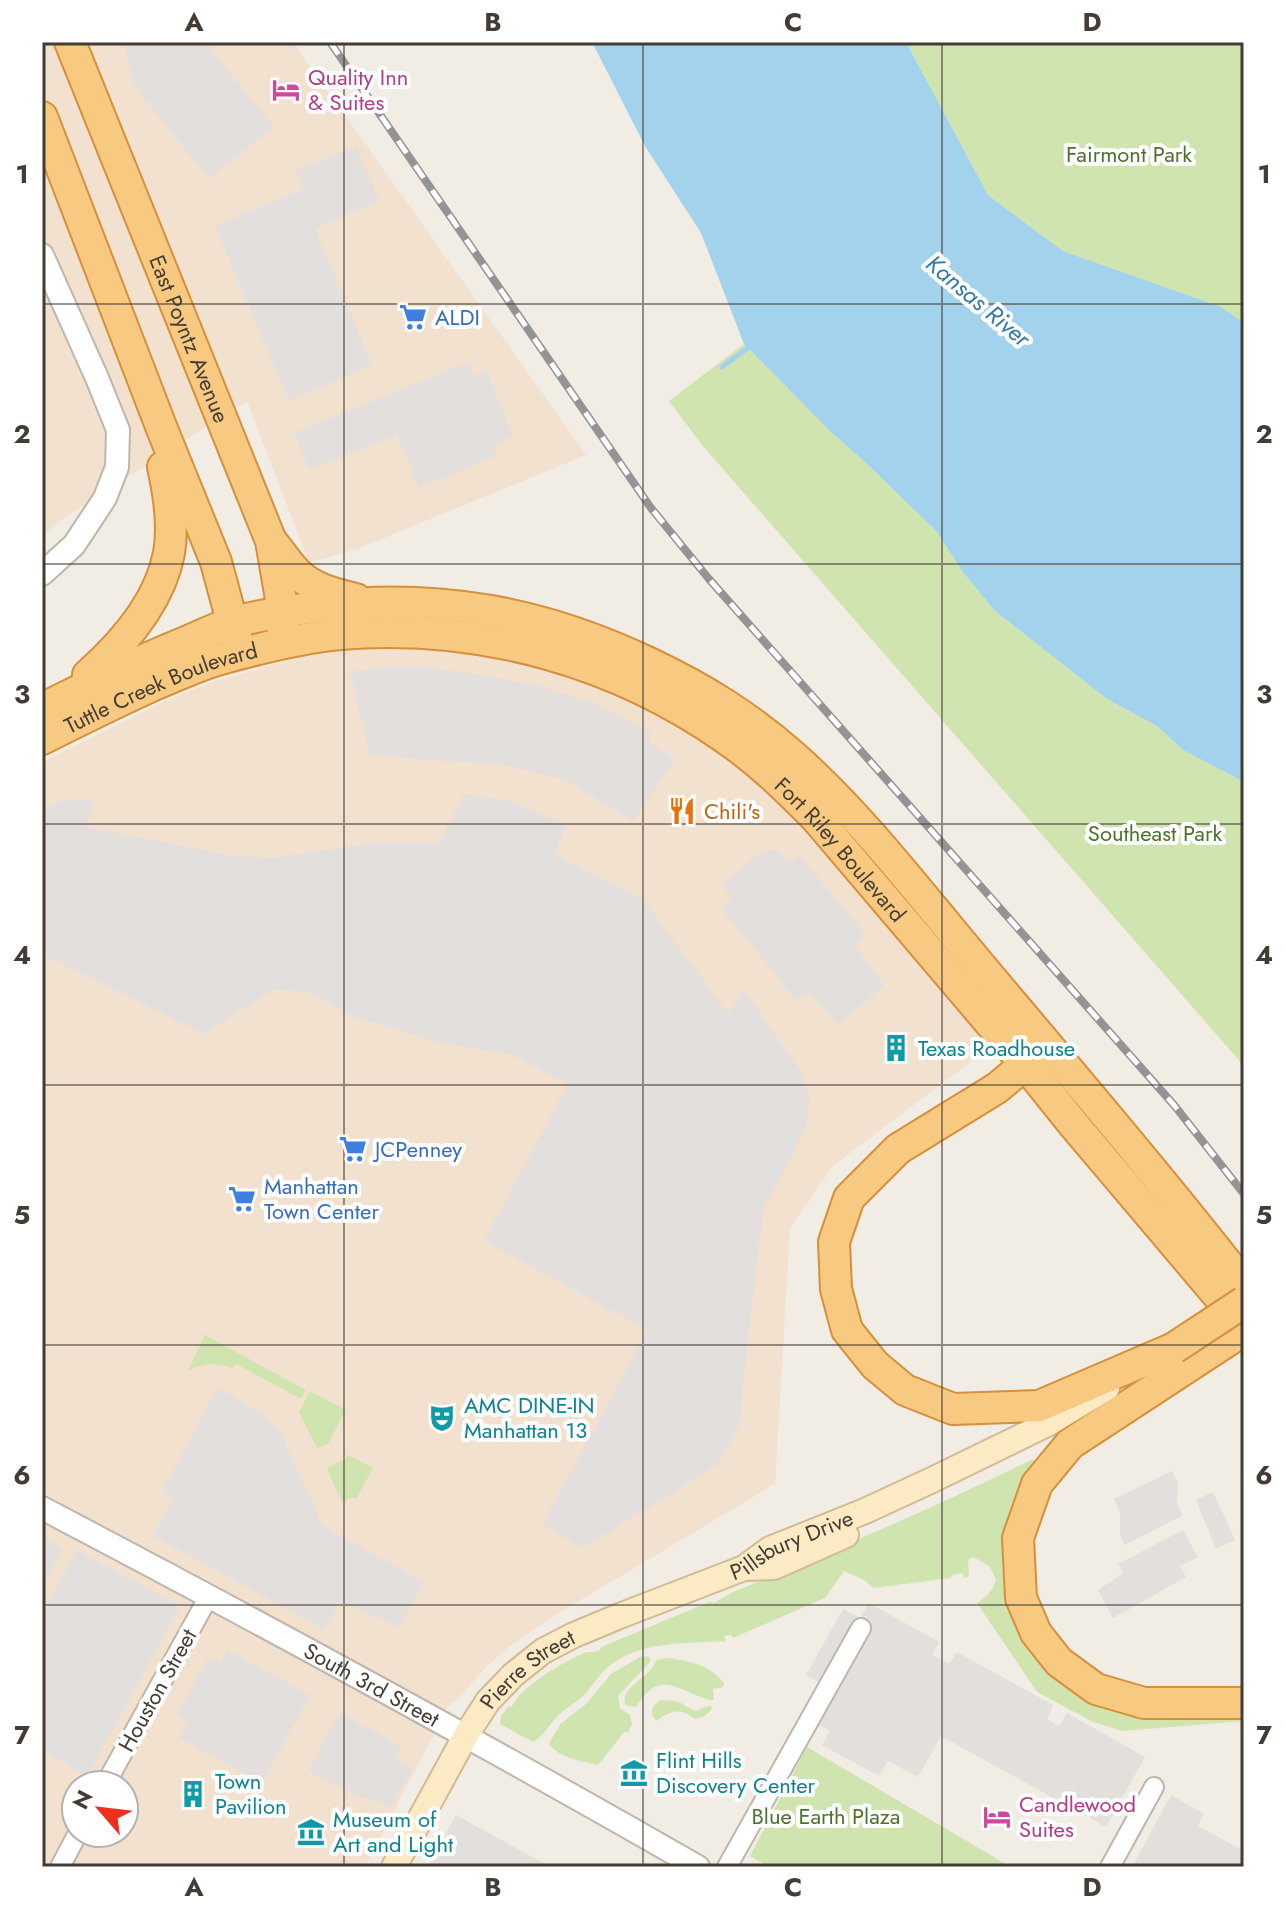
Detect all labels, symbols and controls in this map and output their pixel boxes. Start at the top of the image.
text: A [183,3,204,41]
text: B [484,3,502,41]
text: C [784,3,802,41]
text: D [1082,3,1102,41]
place label: Quality Inn & Suites [308,61,408,118]
hotel icon: Quality Inn & Suites [271,75,301,105]
park label: Fairmont Park [1066,138,1192,170]
text: 1 [15,155,29,193]
text: 1 [1257,155,1271,193]
water label: Kansas River [918,246,1040,356]
street label: East Poyntz Avenue [141,250,238,428]
place label: ALDI [435,301,480,333]
supermarket icon: ALDI [398,302,428,332]
text: 2 [13,415,31,453]
text: 2 [1255,415,1273,453]
street label: Tuttle Creek Boulevard [59,634,261,742]
text: 3 [14,675,30,713]
text: 3 [1256,675,1272,713]
street label: Fort Riley Boulevard [767,770,914,929]
place label: Chili's [704,795,760,827]
restaurant icon: Chili's [667,796,697,826]
park label: Southeast Park [1088,817,1222,849]
text: 4 [13,936,31,974]
text: 4 [1255,936,1273,974]
place label: Texas Roadhouse [918,1032,1075,1064]
building icon: Texas Roadhouse [881,1033,911,1063]
place label: JCPenney [372,1133,462,1165]
supermarket icon: JCPenney [338,1134,368,1164]
place label: Manhattan Town Center [264,1170,379,1227]
supermarket icon: Manhattan Town Center [227,1184,257,1214]
text: 5 [14,1196,30,1234]
text: 5 [1256,1196,1272,1234]
place label: AMC DINE-IN Manhattan 13 [464,1389,595,1446]
theatre icon: AMC DINE-IN Manhattan 13 [427,1403,457,1433]
text: 6 [13,1456,31,1494]
text: 6 [1255,1456,1273,1494]
street label: Pillsbury Drive [725,1501,858,1588]
street label: Pierre Street [471,1621,581,1715]
street label: Houston Street [110,1622,204,1757]
street label: South 3rd Street [298,1634,446,1735]
text: 7 [14,1716,30,1754]
text: 7 [1256,1716,1272,1754]
place label: Flint Hills Discovery Center [656,1744,815,1801]
museum icon: Flint Hills Discovery Center [619,1758,649,1788]
place label: Town Pavilion [215,1765,287,1822]
north arrow [60,1769,140,1849]
building icon: Town Pavilion [178,1779,208,1809]
text: N [64,1784,101,1815]
place label: Candlewood Suites [1019,1788,1136,1845]
park label: Blue Earth Plaza [752,1800,900,1832]
hotel icon: Candlewood Suites [982,1802,1012,1832]
place label: Museum of Art and Light [333,1803,454,1860]
museum icon: Museum of Art and Light [296,1817,326,1847]
text: A [183,1868,204,1906]
text: B [484,1868,502,1906]
text: C [784,1868,802,1906]
text: D [1082,1868,1102,1906]

